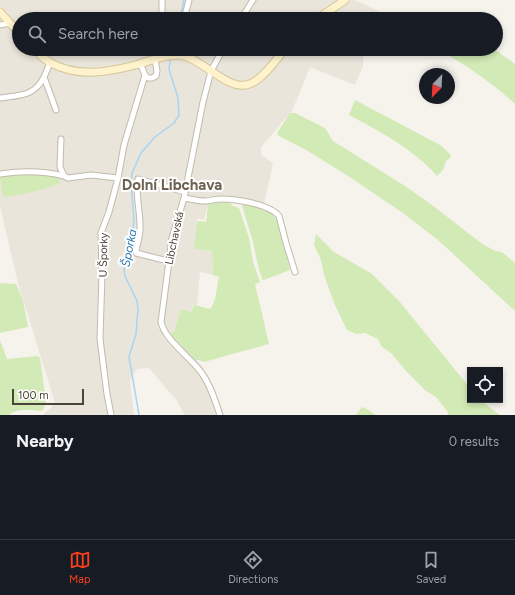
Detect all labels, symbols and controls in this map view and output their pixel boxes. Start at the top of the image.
search box [12,12,503,56]
icon: search [26,23,48,45]
text: Search here [58,25,138,43]
north arrow [419,68,455,104]
district label: Dolní Libchava [122,176,222,194]
street label: Libchavská [163,210,186,266]
water label: Šporka [118,228,140,268]
street label: U Šporky [96,232,110,278]
map controls [467,367,503,403]
button: locate [467,367,503,403]
scale bar [12,387,84,406]
text: 100 m [18,389,49,402]
text: Nearby [16,431,74,451]
text: 0 results [449,434,499,449]
tab: Map [69,549,91,586]
tab: Directions [228,549,278,586]
tab: Saved [416,549,446,586]

